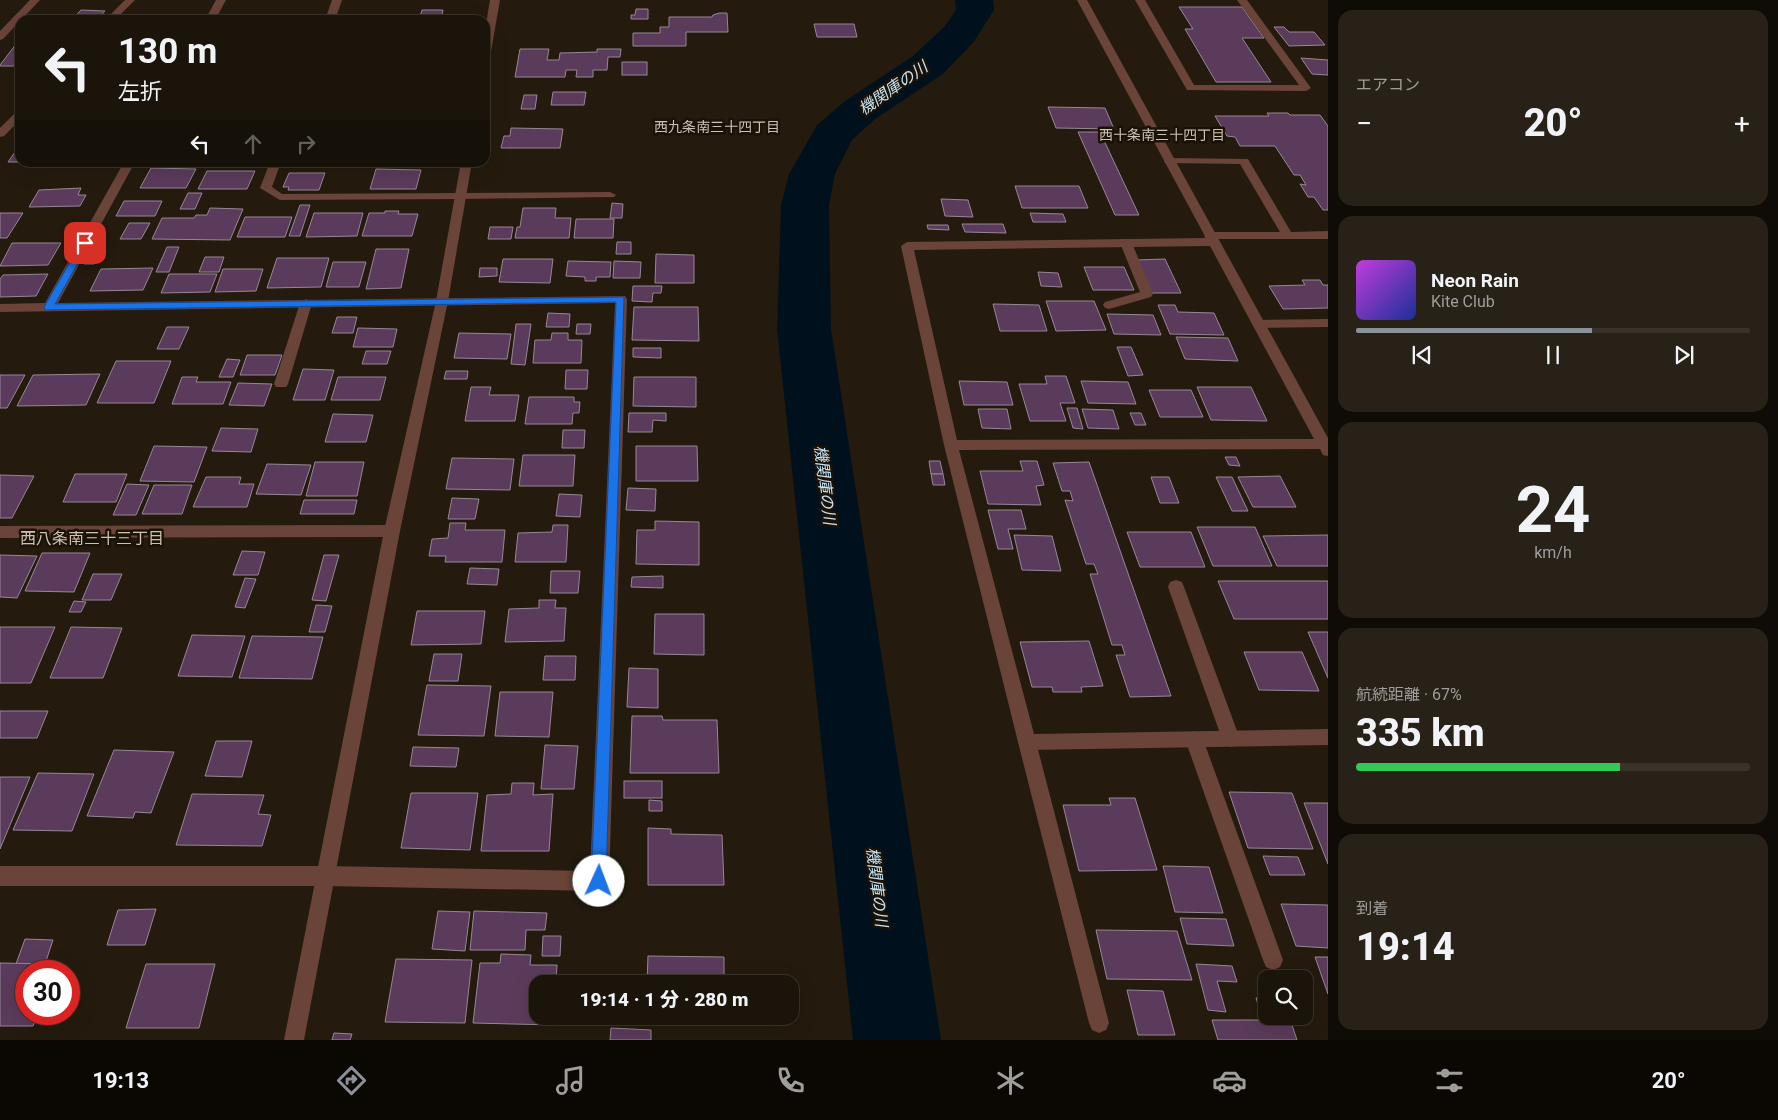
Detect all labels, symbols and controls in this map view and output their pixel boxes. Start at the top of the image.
text: 130 m [118,31,217,72]
icon: left [35,35,100,100]
water label: 機関庫の川 [855,56,933,119]
text: エアコン [1356,75,1420,94]
text: 左折 [118,79,162,104]
text: 20° [1524,101,1582,145]
text: − [1356,107,1372,140]
text: + [1734,107,1750,140]
district label: 西九条南三十四丁目 [654,119,780,135]
district label: 西十条南三十四丁目 [1099,127,1225,143]
icon: left [186,130,214,158]
icon: ahead [239,130,267,158]
icon: right [292,130,320,158]
pin [64,222,106,264]
icon: arrive [71,229,99,257]
text: Neon Rain [1431,269,1519,292]
text: Kite Club [1431,292,1495,311]
icon: previous [1408,341,1436,369]
icon: pause [1539,341,1567,369]
icon: next [1670,341,1698,369]
water label: 機関庫の川 [811,444,840,528]
text: 24 [1516,472,1590,548]
district label: 西八条南三十三丁目 [20,529,164,548]
text: km/h [1534,543,1572,562]
text: 航続距離 · 67% [1356,685,1462,704]
text: 335 km [1356,711,1485,755]
water label: 機関庫の川 [863,846,892,930]
position arrow [572,854,624,906]
text: 到着 [1356,899,1388,918]
text: 19:14 [1356,925,1455,969]
speed limit sign: 30 [15,960,80,1025]
map controls [1258,970,1313,1025]
button: search [1258,970,1313,1025]
text: 19:14 · 1 分 · 280 m [580,988,748,1011]
icon: directions [334,1063,369,1098]
icon: music [553,1063,588,1098]
icon: phone [773,1063,808,1098]
icon: climate [993,1063,1028,1098]
icon: car [1212,1063,1247,1098]
icon: filters [1432,1063,1467,1098]
text: 19:13 [92,1068,149,1093]
text: 20° [1652,1068,1686,1093]

